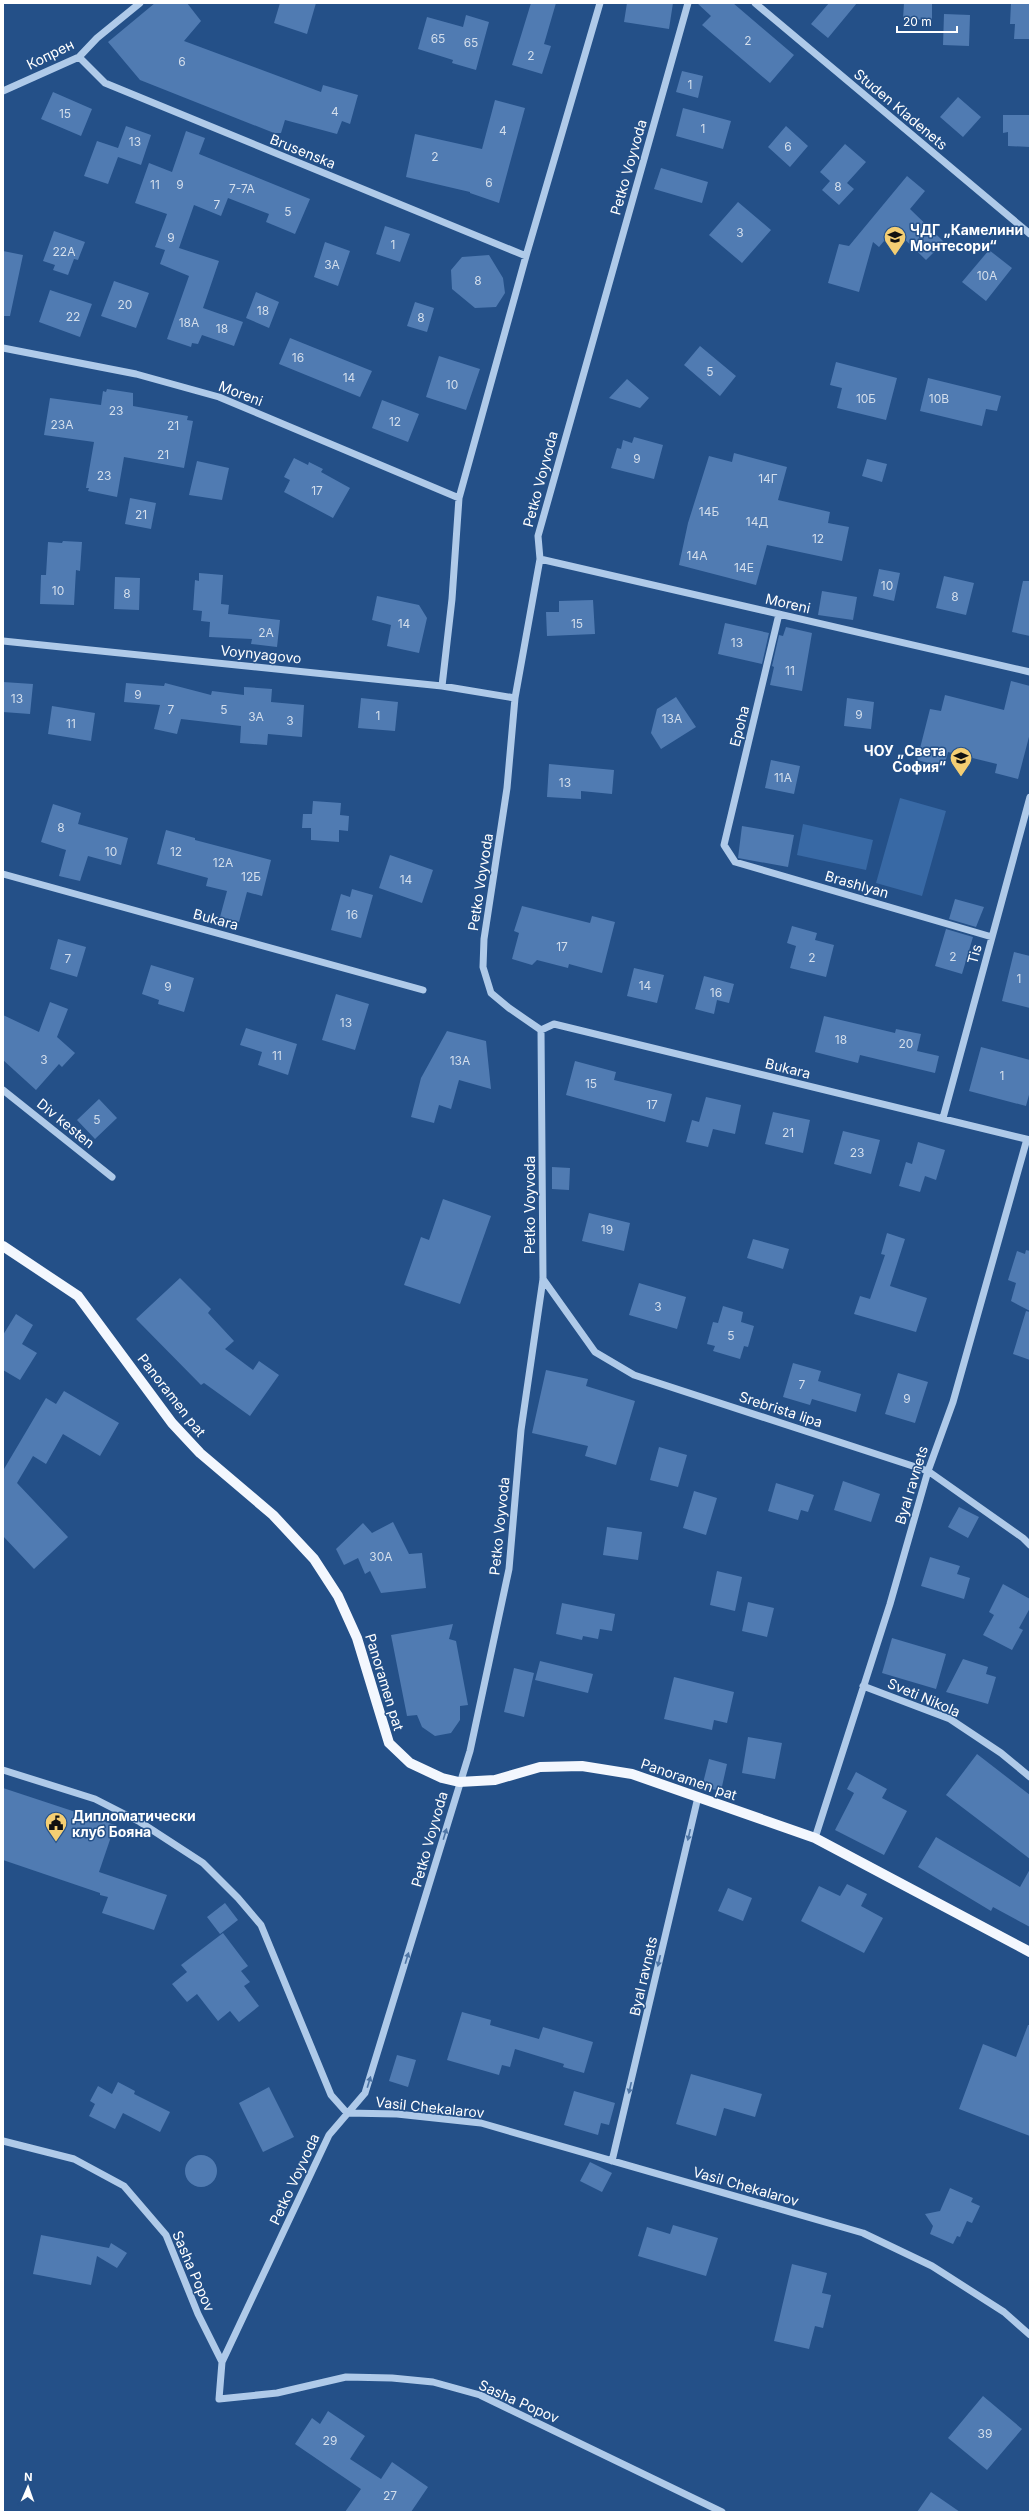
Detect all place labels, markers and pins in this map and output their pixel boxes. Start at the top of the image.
place label: ЧДГ „Камелини Монтесори“ [910,221,1023,254]
school or university icon: ЧДГ „Камелини Монтесори“ [882,224,908,257]
place label: ЧОУ „Света София“ [864,742,946,775]
school or university icon: ЧОУ „Света София“ [948,745,974,778]
place label: Дипломатически клуб Бояна [72,1807,196,1840]
public building icon: Дипломатически клуб Бояна [43,1810,69,1843]

